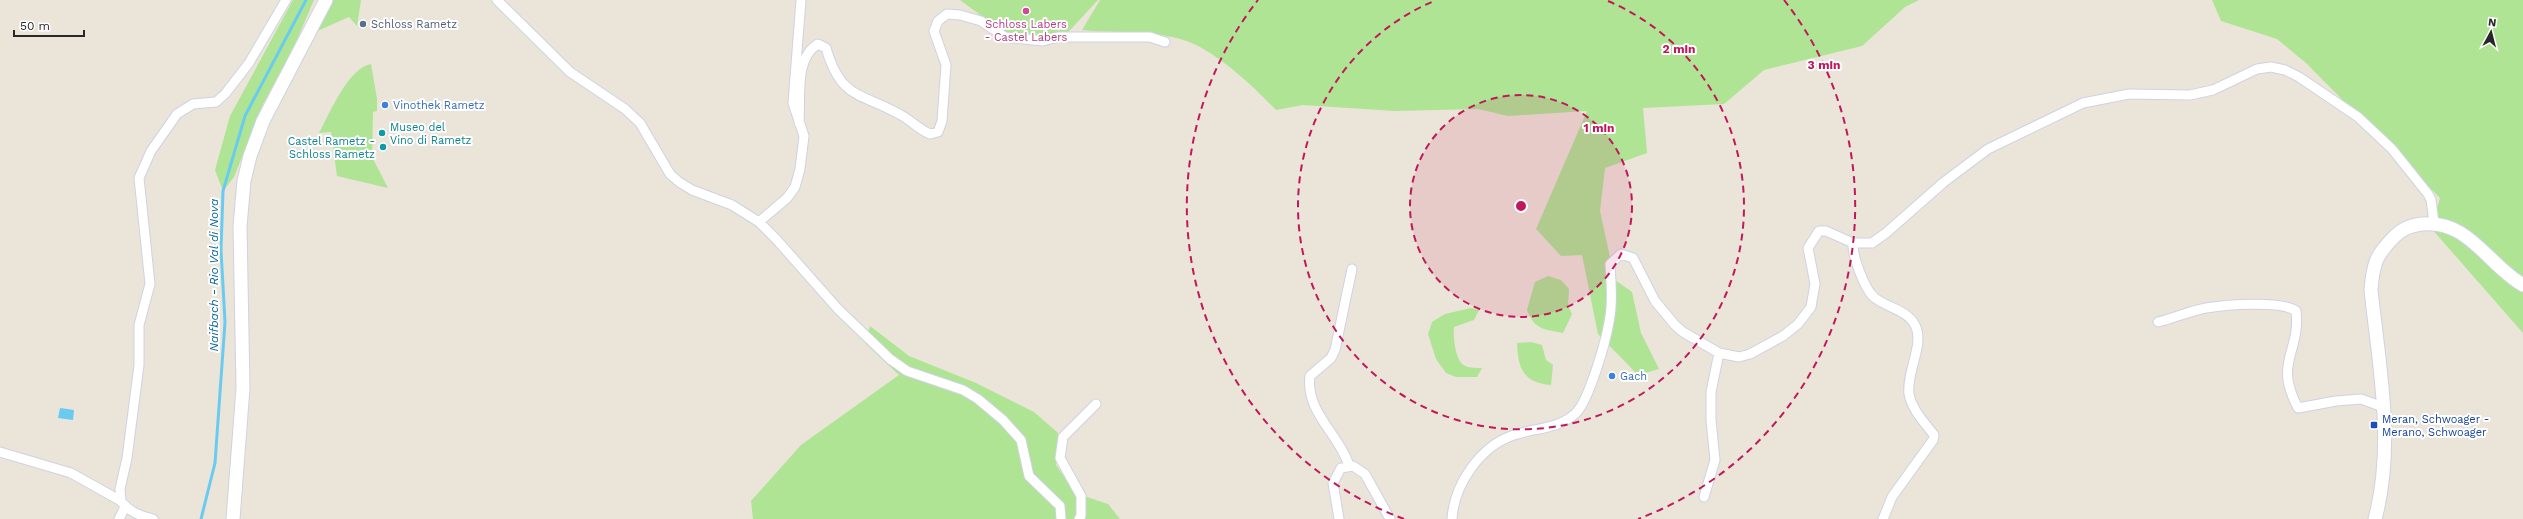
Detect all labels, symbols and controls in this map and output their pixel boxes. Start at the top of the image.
marker: Schloss Labers - Castel Labers [1021,6,1031,16]
scale bar [14,12,84,38]
north arrow [2471,12,2511,52]
text: N [2487,16,2497,30]
place label: Schloss Rametz [371,18,457,31]
place label: Schloss Labers - Castel Labers [985,18,1068,44]
text: 50 m [20,19,50,33]
marker: Schloss Rametz [358,19,368,29]
text: 2 min [1663,42,1695,56]
text: 3 min [1808,58,1840,72]
place label: Vinothek Rametz [393,99,485,112]
marker: Vinothek Rametz [380,100,390,110]
place label: Museo del Vino di Rametz [390,121,472,147]
text: 1 min [1584,121,1614,135]
marker: Museo del Vino di Rametz [377,128,387,138]
place label: Castel Rametz - Schloss Rametz [288,135,375,161]
marker: Castel Rametz - Schloss Rametz [378,142,388,152]
water label: Naifbach - Rio Val di Nova [207,198,221,351]
centre of rings [1514,199,1528,213]
place label: Gach [1620,370,1647,383]
marker: Gach [1607,371,1617,381]
place label: Meran, Schwoager - Merano, Schwoager [2382,413,2489,439]
marker: Meran, Schwoager - Merano, Schwoager [2369,420,2379,430]

